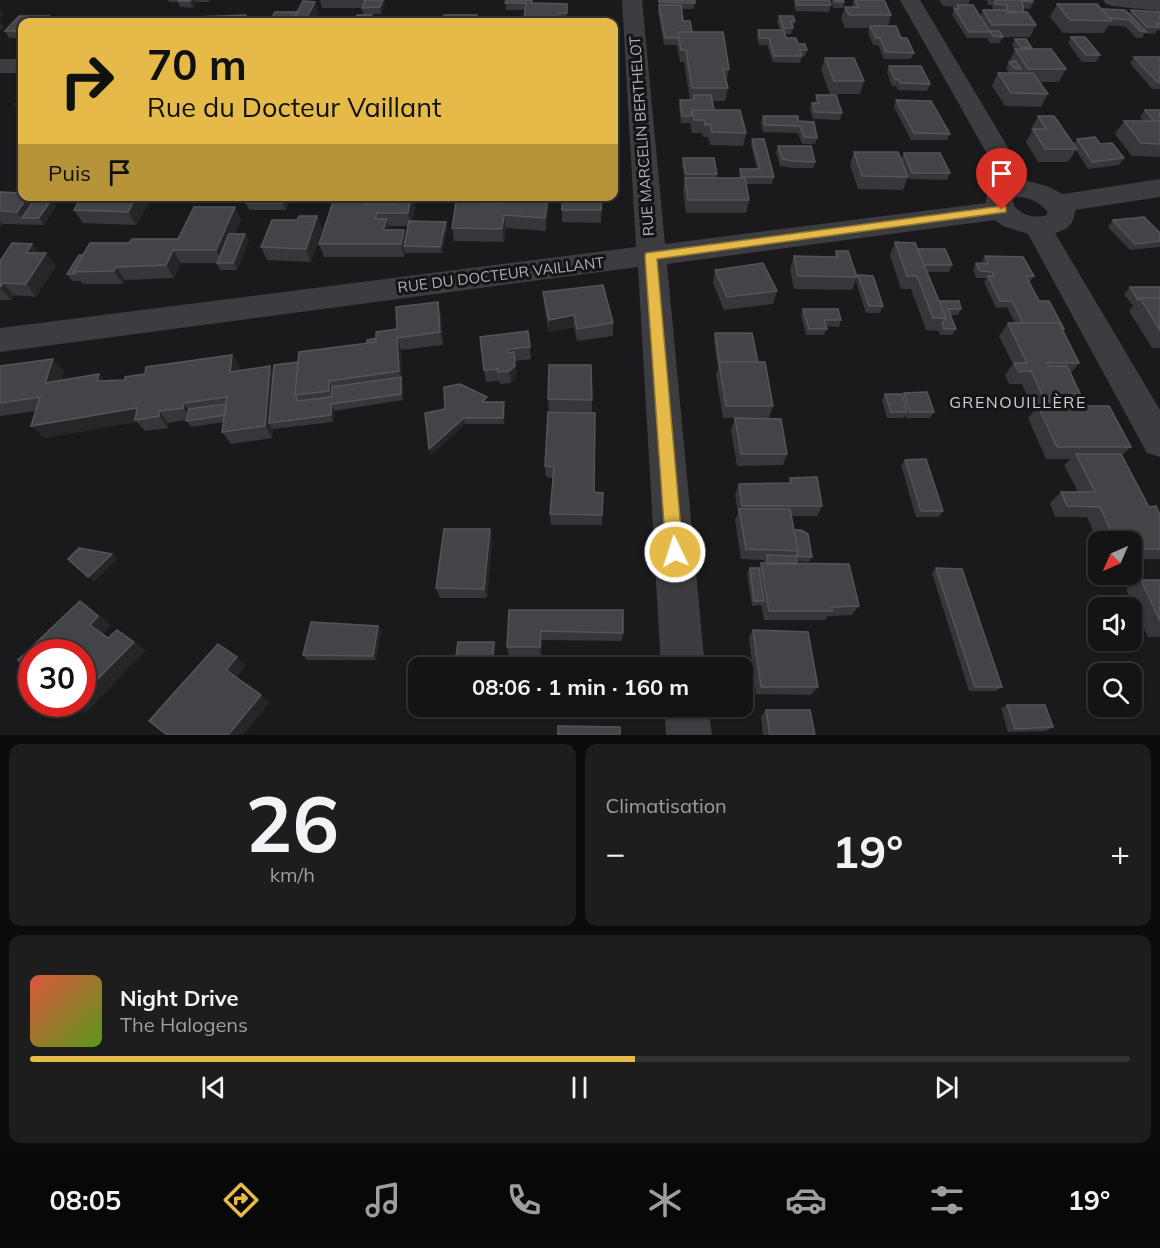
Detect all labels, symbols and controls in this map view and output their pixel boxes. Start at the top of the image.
street label: RUE MARCELIN BERTHELOT [625,35,658,237]
text: 70 m [147,38,247,91]
icon: right [48,42,126,120]
text: Rue du Docteur Vaillant [147,90,441,124]
pin [976,148,1027,210]
icon: arrive [103,156,136,189]
icon: arrive [985,157,1018,190]
text: Puis [48,159,91,187]
street label: RUE DU DOCTEUR VAILLANT [397,252,605,297]
district label: GRENOUILLÈRE [949,392,1087,412]
position arrow [643,520,707,584]
north arrow [1088,531,1142,585]
map controls [1088,531,1142,717]
button: sound [1088,597,1142,651]
speed limit sign: 30 [18,639,96,717]
button: search [1088,663,1142,717]
text: 08:06 · 1 min · 160 m [472,673,689,701]
text: 26 [245,774,339,872]
text: Climatisation [606,793,727,818]
text: 19° [832,823,903,879]
text: − [606,832,625,873]
text: + [1110,832,1130,873]
text: km/h [270,862,315,887]
text: Night Drive [120,984,239,1012]
text: The Halogens [120,1012,248,1037]
icon: previous [197,1071,230,1104]
icon: pause [563,1071,596,1104]
icon: next [930,1071,963,1104]
icon: directions [220,1179,262,1221]
icon: music [362,1179,404,1221]
icon: phone [503,1179,545,1221]
icon: climate [644,1179,686,1221]
icon: car [785,1179,827,1221]
icon: filters [926,1179,968,1221]
text: 08:05 [50,1183,121,1217]
text: 19° [1068,1183,1110,1217]

